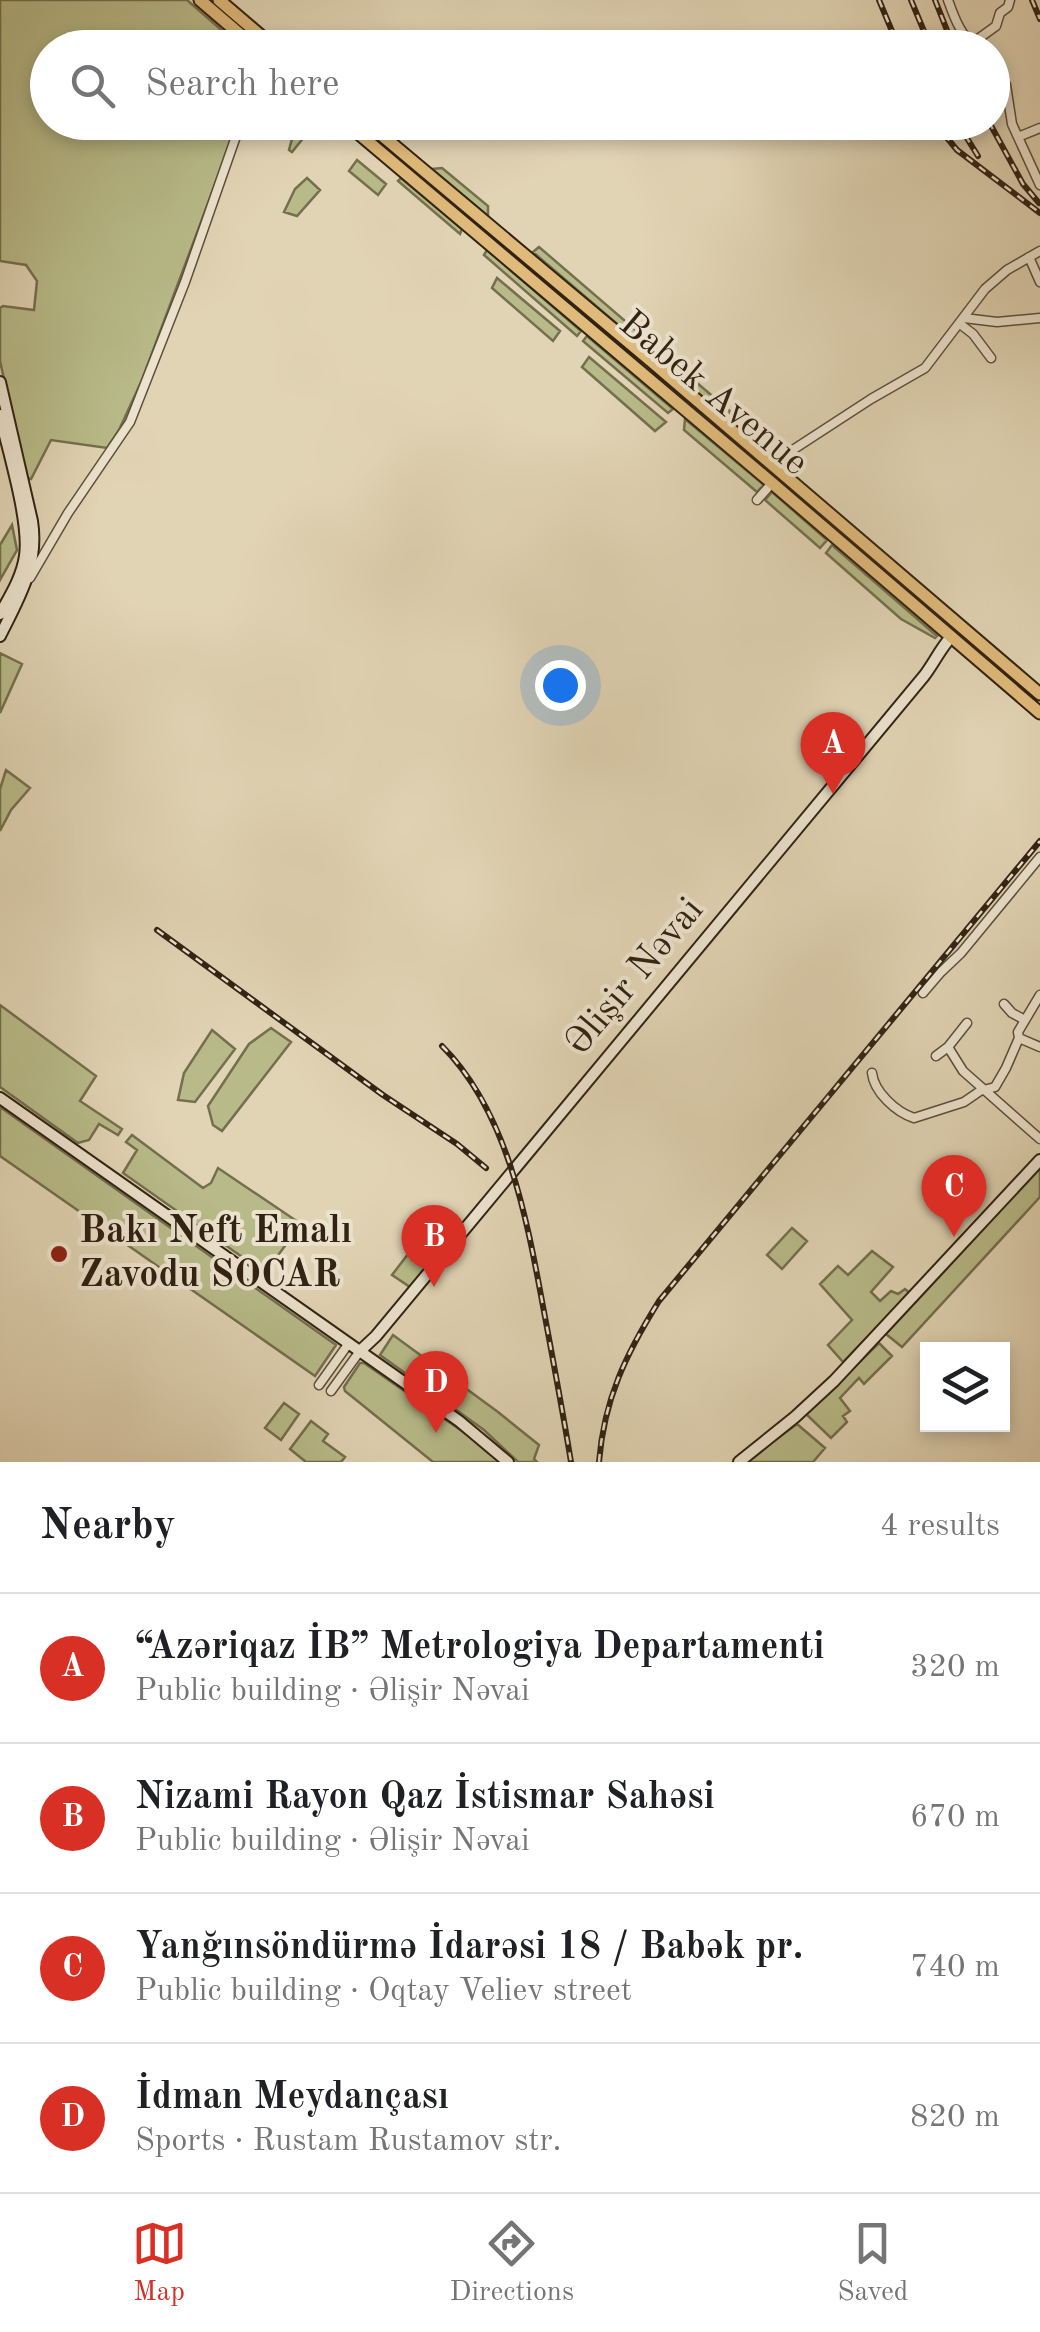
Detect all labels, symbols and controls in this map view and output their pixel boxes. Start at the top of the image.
search box [30,30,1010,140]
icon: search [65,58,120,113]
text: Search here [145,66,340,104]
street label: Babek Avenue [612,305,814,483]
your location [535,660,586,711]
pin: A [800,712,866,794]
street label: Əlişir Nəvai [559,891,711,1063]
pin: C [922,1154,986,1237]
pin: B [402,1204,466,1287]
place label: Bakı Neft Emalı Zavodu SOCAR [79,1213,352,1295]
marker: Bakı Neft Emalı Zavodu SOCAR [48,1243,70,1265]
map controls [920,1342,1010,1432]
button: layers [920,1342,1010,1432]
pin: D [404,1350,468,1433]
text: Nearby [40,1506,176,1548]
text: 4 results [880,1511,1000,1543]
text: “Azəriqaz İB” Metrologiya Departamenti [135,1629,825,1667]
text: A [60,1652,85,1684]
text: 320 m [910,1652,1000,1684]
text: Public building · Əlişir Nəvai [135,1676,530,1708]
text: Nizami Rayon Qaz İstismar Sahəsi [135,1779,715,1817]
text: B [61,1802,84,1834]
text: 670 m [910,1802,1000,1834]
text: Public building · Əlişir Nəvai [135,1826,530,1858]
text: Yanğınsöndürmə İdarəsi 18 / Babək pr. [135,1929,803,1967]
text: C [62,1952,83,1984]
text: 740 m [910,1952,1000,1984]
text: Public building · Oqtay Veliev street [135,1976,632,2008]
text: İdman Meydançası [135,2079,449,2117]
text: D [60,2102,85,2134]
text: 820 m [910,2102,1000,2134]
text: Sports · Rustam Rustamov str. [135,2126,562,2158]
tab: Map [132,2216,187,2311]
tab: Directions [450,2216,574,2311]
tab: Saved [837,2216,908,2311]

